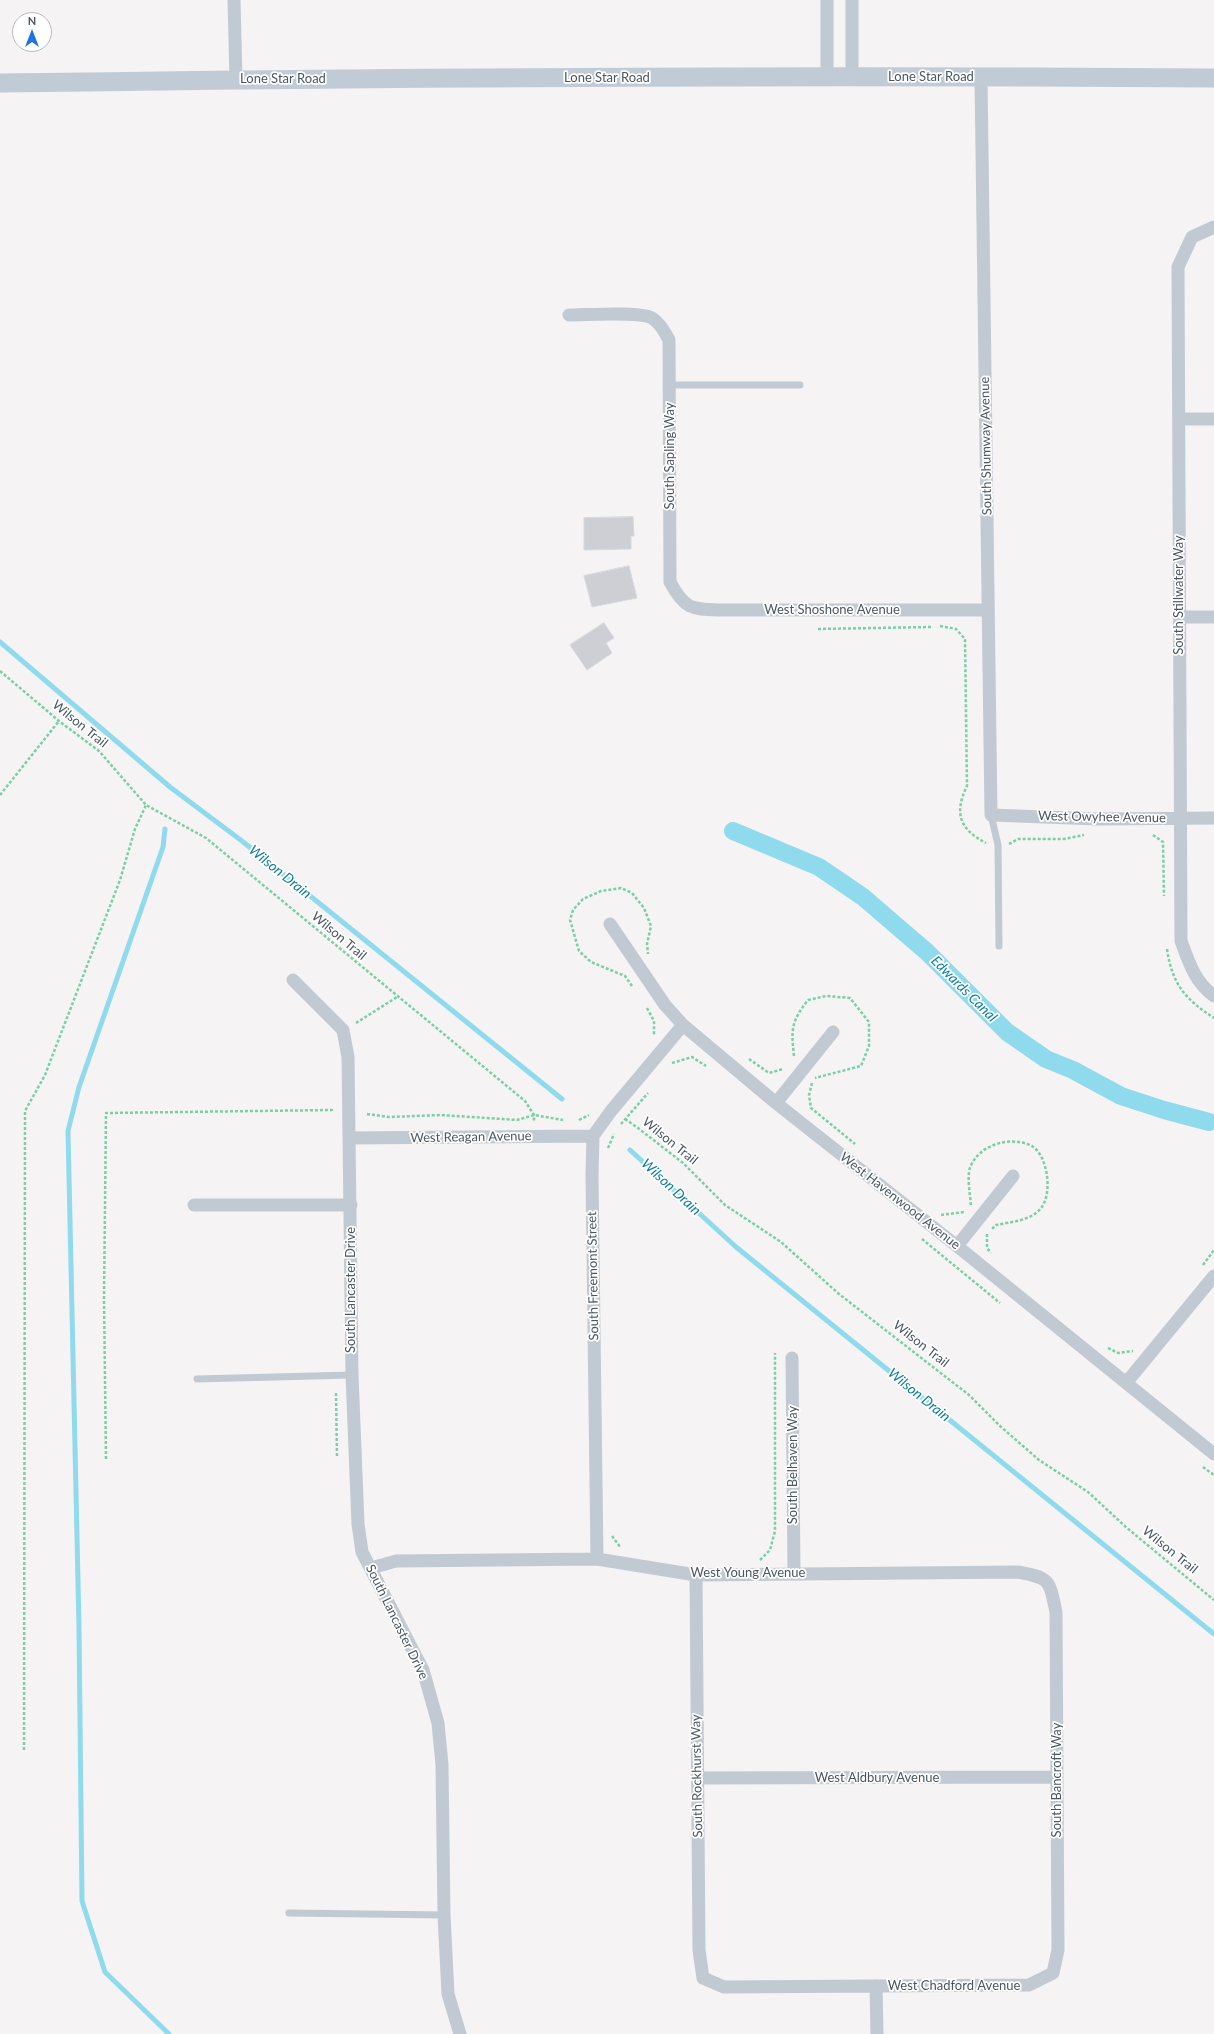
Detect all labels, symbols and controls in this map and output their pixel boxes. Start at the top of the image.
north arrow [12,12,52,52]
text: N [28,14,36,27]
street label: Lone Star Road [888,69,974,85]
street label: Lone Star Road [564,70,650,86]
street label: Lone Star Road [240,71,326,87]
street label: South Shumway Avenue [977,377,995,515]
street label: South Sapling Way [662,403,678,509]
street label: South Stillwater Way [1171,535,1187,655]
street label: West Shoshone Avenue [764,602,900,618]
street label: Wilson Trail [49,697,111,751]
street label: West Owyhee Avenue [1038,808,1166,826]
water label: Wilson Drain [245,842,315,902]
street label: Wilson Trail [308,909,370,963]
water label: Edwards Canal [928,953,1000,1025]
street label: Wilson Trail [639,1114,701,1168]
street label: West Reagan Avenue [410,1128,532,1146]
street label: West Havenwood Avenue [837,1149,963,1253]
water label: Wilson Drain [638,1155,704,1219]
street label: South Freemont Street [584,1211,602,1341]
street label: South Lancaster Drive [343,1227,359,1353]
street label: Wilson Trail [890,1317,952,1371]
water label: Wilson Drain [884,1365,954,1425]
street label: South Belhaven Way [785,1406,801,1524]
street label: Wilson Trail [1139,1523,1201,1577]
street label: South Lancaster Drive [362,1562,432,1682]
street label: West Young Avenue [691,1565,805,1581]
street label: South Rockhurst Way [688,1714,706,1838]
street label: South Bancroft Way [1049,1723,1065,1837]
street label: West Aldbury Avenue [815,1770,939,1786]
street label: West Chadford Avenue [888,1978,1020,1994]

